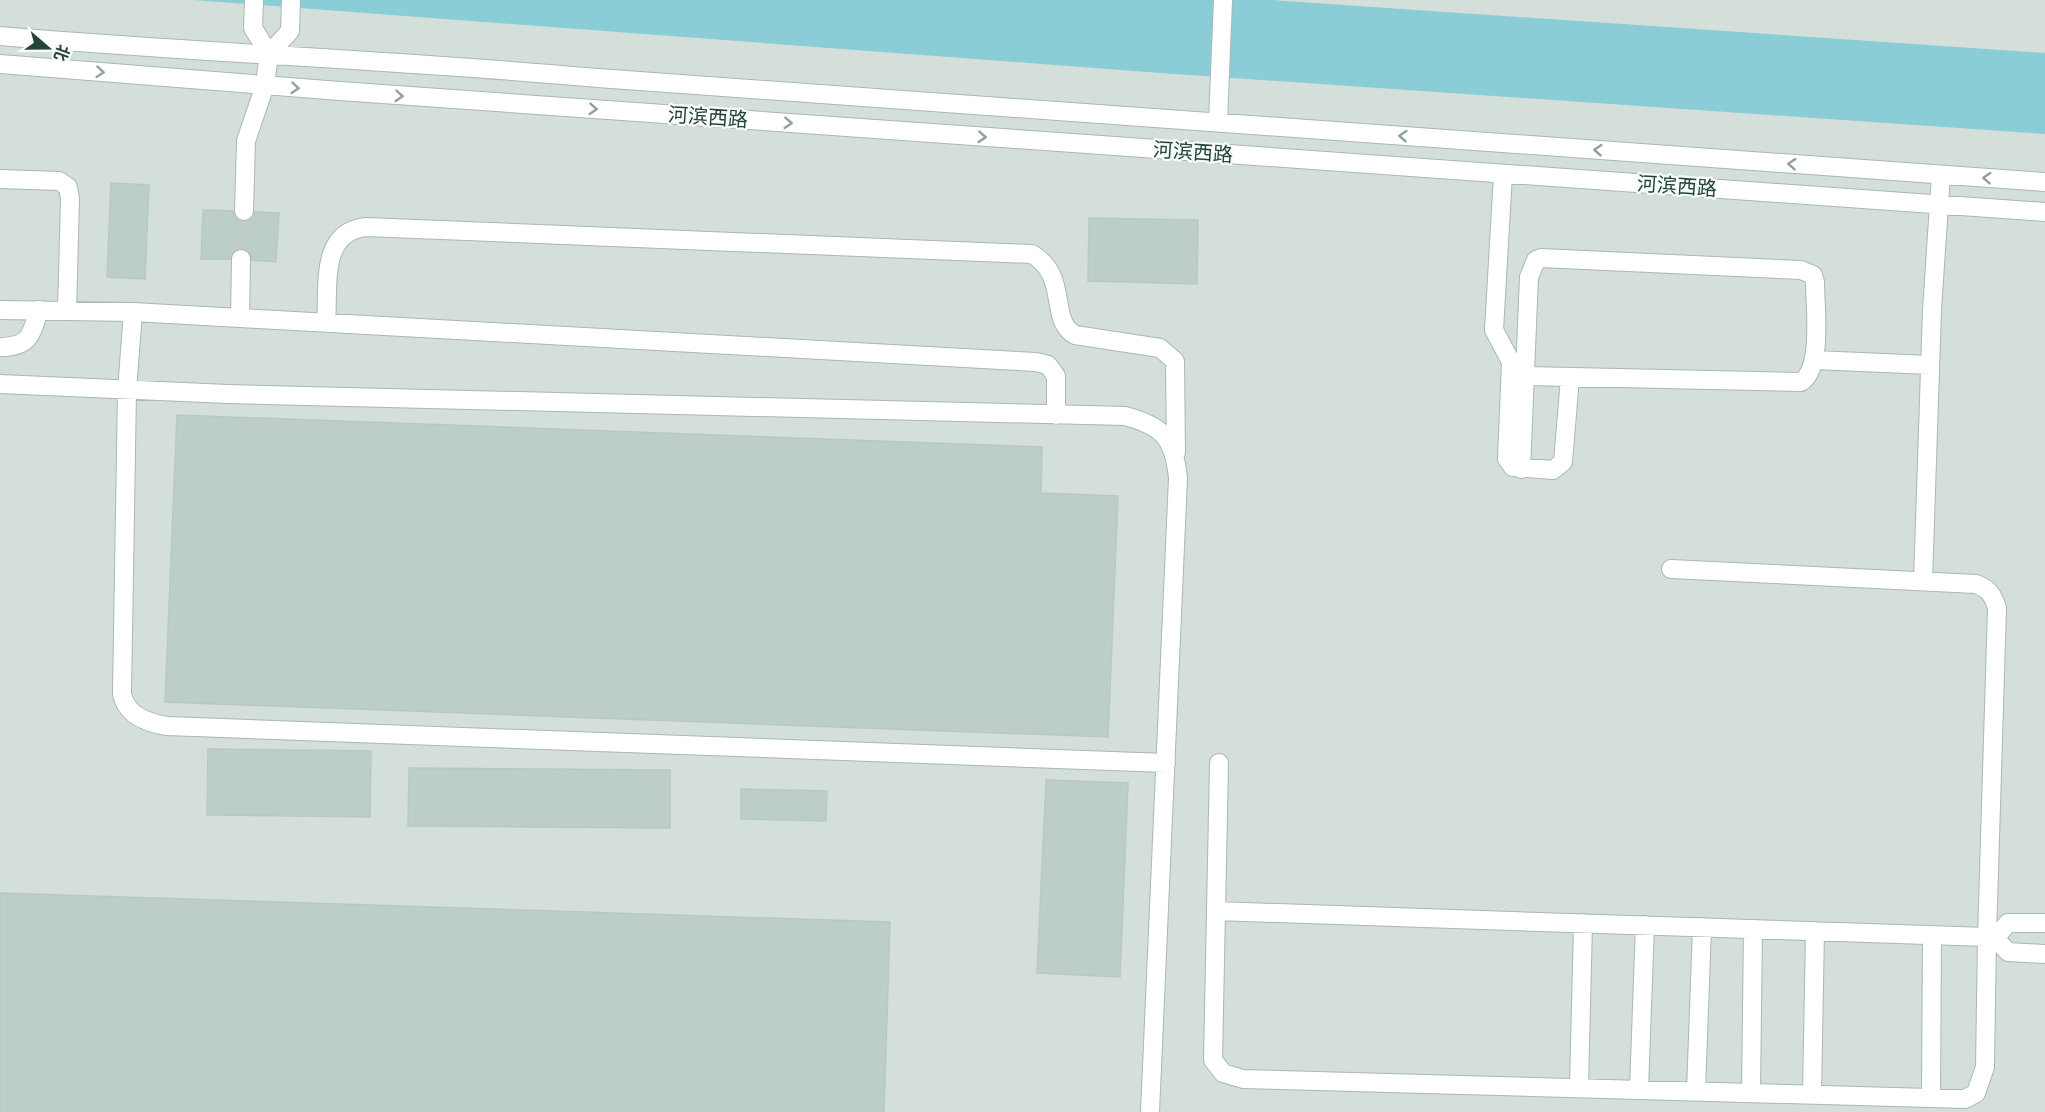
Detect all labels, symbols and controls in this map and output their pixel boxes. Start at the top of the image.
north arrow [18,18,78,78]
text: 北 [51,43,72,63]
one-way arrow [96,65,105,78]
one-way arrow [290,81,299,94]
one-way arrow [394,89,403,102]
one-way arrow [589,103,598,116]
street label: 河滨西路 [667,103,749,131]
one-way arrow [783,116,792,129]
one-way arrow [1399,129,1408,142]
one-way arrow [978,130,987,143]
street label: 河滨西路 [1152,138,1234,166]
one-way arrow [1593,144,1602,157]
one-way arrow [1788,158,1797,171]
street label: 河滨西路 [1636,172,1718,200]
one-way arrow [1982,172,1991,185]

